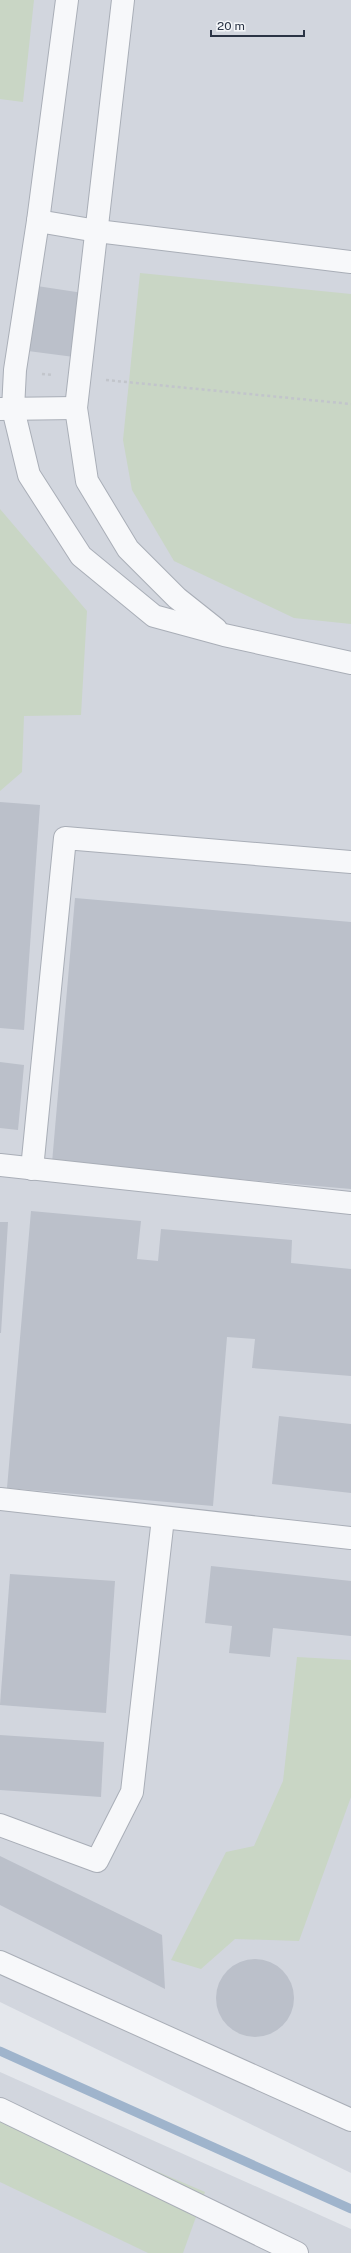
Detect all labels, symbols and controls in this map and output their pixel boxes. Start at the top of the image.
scale bar [211,12,304,38]
text: 20 m [217,19,245,33]

